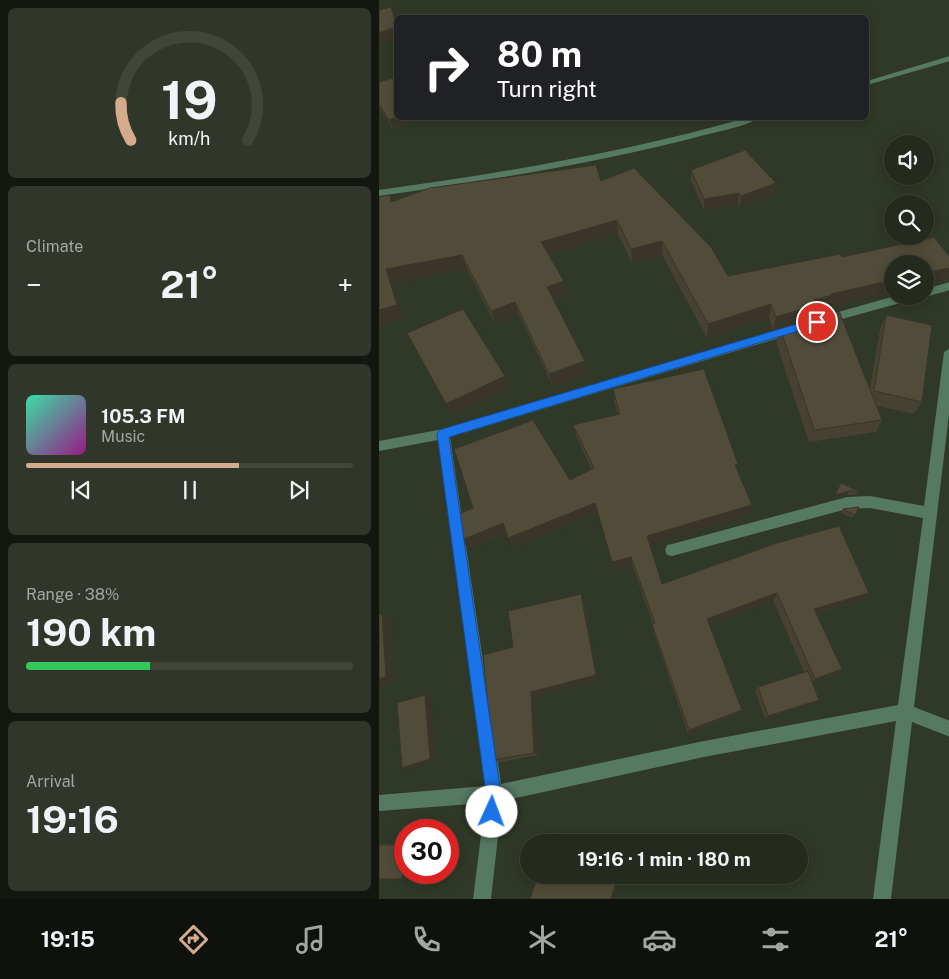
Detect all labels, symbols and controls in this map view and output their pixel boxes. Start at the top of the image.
text: 80 m [497,34,582,75]
icon: right [414,35,479,100]
text: 19 [161,70,218,131]
text: Turn right [497,76,597,102]
text: km/h [168,128,211,149]
map controls [884,135,934,305]
button: sound [884,135,934,185]
button: search [884,195,934,245]
text: Climate [26,237,83,256]
button: layers [884,255,934,305]
text: 21° [160,262,219,307]
text: − [26,268,42,301]
text: + [337,268,353,301]
pin [796,301,838,343]
icon: arrive [803,308,831,336]
text: 105.3 FM [101,405,185,427]
text: Music [101,427,145,446]
icon: previous [67,476,95,504]
icon: pause [176,476,204,504]
icon: next [285,476,313,504]
text: Range · 38% [26,585,120,604]
text: 190 km [26,610,156,655]
text: Arrival [26,772,75,791]
position arrow [465,785,517,837]
text: 19:16 [26,797,119,842]
speed limit sign: 30 [394,819,459,884]
text: 19:16 · 1 min · 180 m [577,848,751,870]
icon: directions [176,922,211,957]
icon: music [293,922,328,957]
icon: phone [409,922,444,957]
icon: climate [525,922,560,957]
icon: car [642,922,677,957]
icon: filters [758,922,793,957]
text: 19:15 [41,926,95,952]
text: 21° [874,926,908,952]

